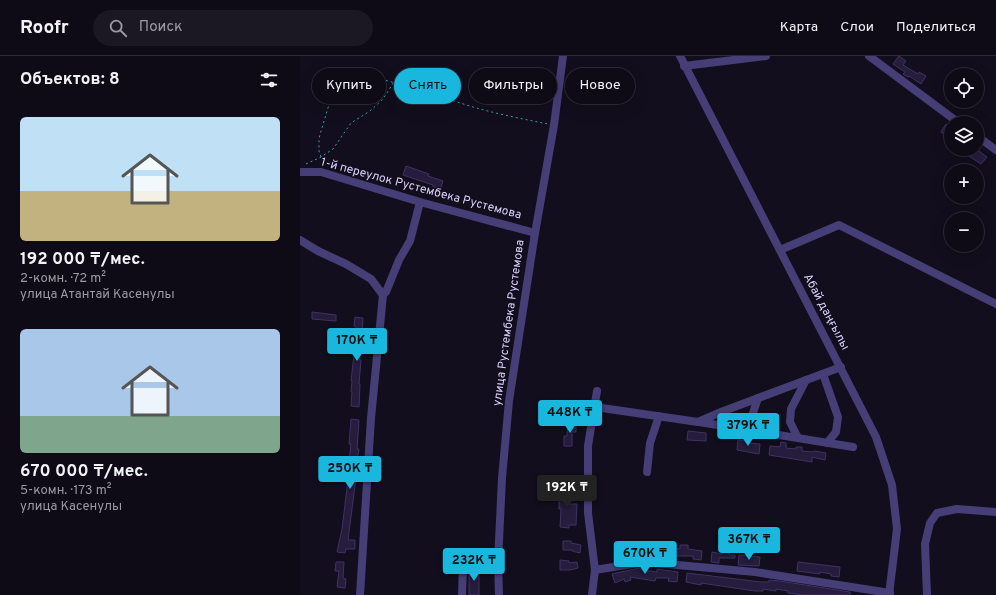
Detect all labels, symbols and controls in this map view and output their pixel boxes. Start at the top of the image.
search box [93,10,373,46]
text: Roofr [20,16,69,40]
icon: search [107,17,129,39]
text: Поиск [139,18,183,37]
text: Карта [780,19,818,36]
text: Слои [840,19,874,36]
text: Поделиться [896,19,976,36]
chip: Купить [312,68,386,104]
chip: Снять [394,68,461,104]
chip: Фильтры [469,68,557,104]
chip: Новое [565,68,635,104]
map controls [944,68,984,252]
button: locate [944,68,984,108]
text: Объектов: 8 [20,69,120,91]
icon: filters [258,69,280,91]
button: layers [944,116,984,156]
icon: home [114,143,186,215]
street label: 1-й переулок Рустембека Рустемова [319,154,523,224]
button: + [944,164,984,204]
button: − [944,212,984,252]
street label: улица Рустембека Рустемова [489,239,529,407]
text: 192 000 ₸/мес. [20,249,145,271]
text: 2-комн. · 72 m² [20,271,106,287]
street label: Абай даңғылы [799,271,853,353]
text: улица Атантай Касенулы [20,287,175,303]
pin: 170K ₸ [324,328,390,362]
text: 170K ₸ [336,333,378,349]
icon: home [114,355,186,427]
pin: 448K ₸ [537,400,603,434]
text: 448K ₸ [547,405,593,421]
pin: 379K ₸ [715,413,781,447]
text: 379K ₸ [726,418,770,434]
pin: 250K ₸ [317,456,383,490]
text: 670 000 ₸/мес. [20,461,148,483]
text: 250K ₸ [327,461,373,477]
pin: 192K ₸ [534,475,600,509]
text: 192K ₸ [546,480,588,496]
text: 5-комн. · 173 m² [20,483,111,499]
text: улица Касенулы [20,499,122,515]
pin: 367K ₸ [716,527,782,561]
text: 367K ₸ [727,532,771,548]
pin: 670K ₸ [612,541,678,575]
text: 670K ₸ [623,546,667,562]
pin: 232K ₸ [441,548,507,582]
text: 232K ₸ [452,553,496,569]

